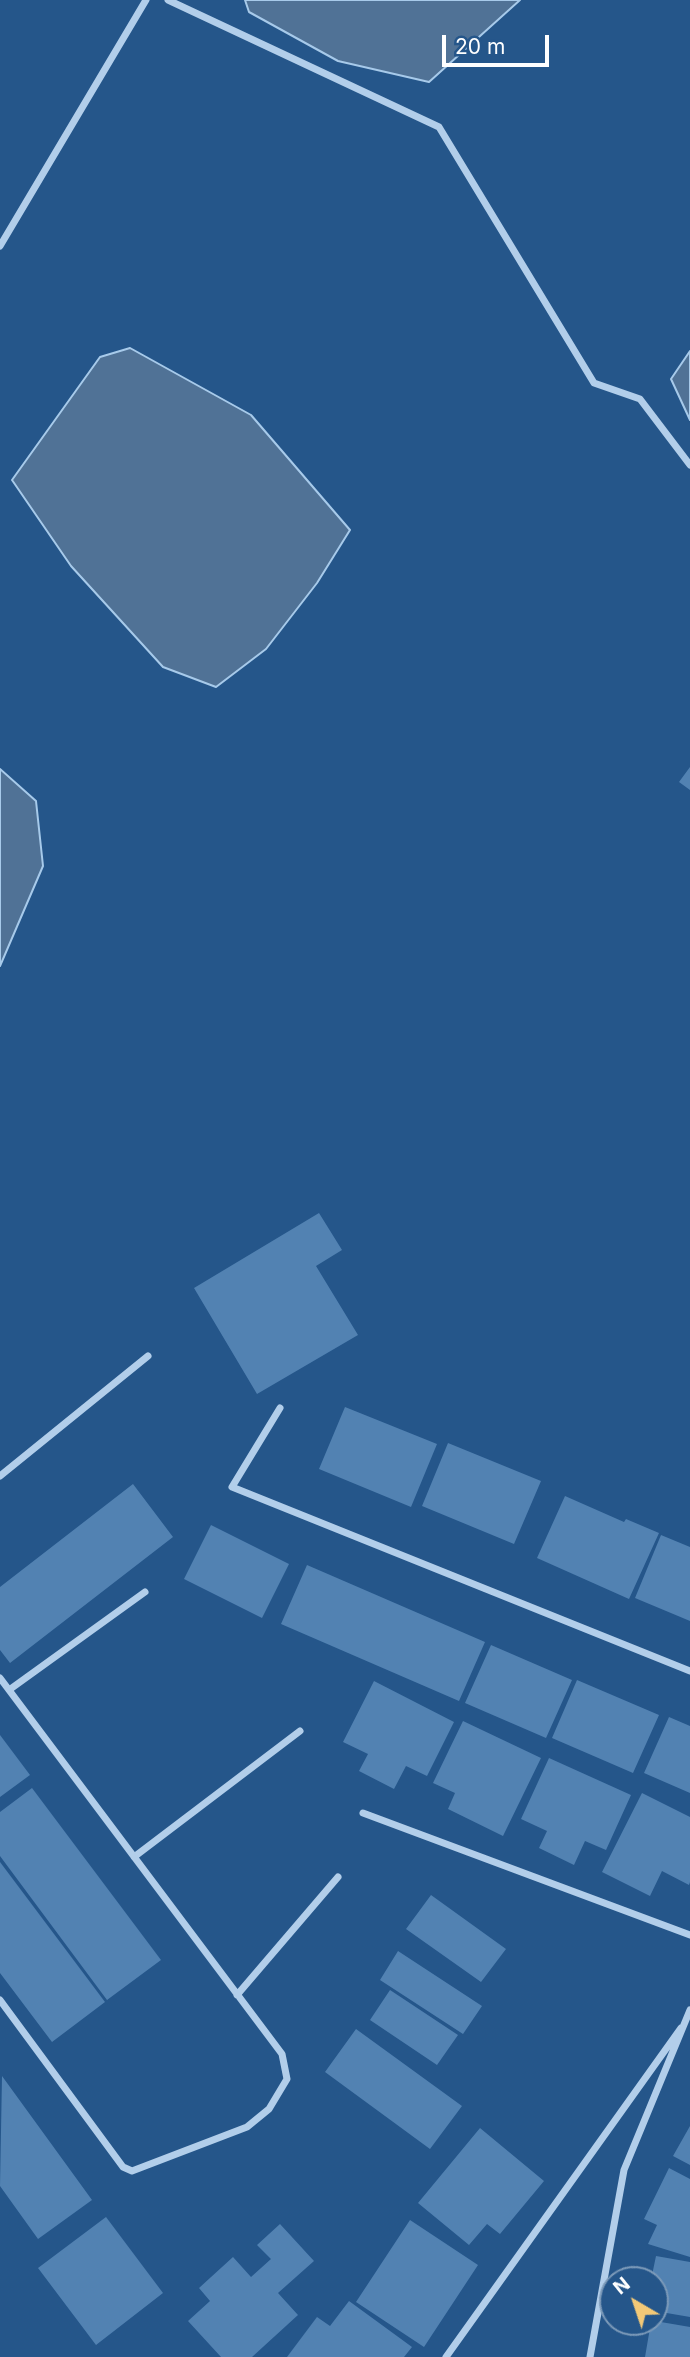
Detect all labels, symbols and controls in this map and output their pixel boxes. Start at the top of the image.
scale bar [445,21,552,65]
text: 20 m [455,34,505,59]
north arrow [599,2266,669,2336]
text: N [609,2272,635,2299]

